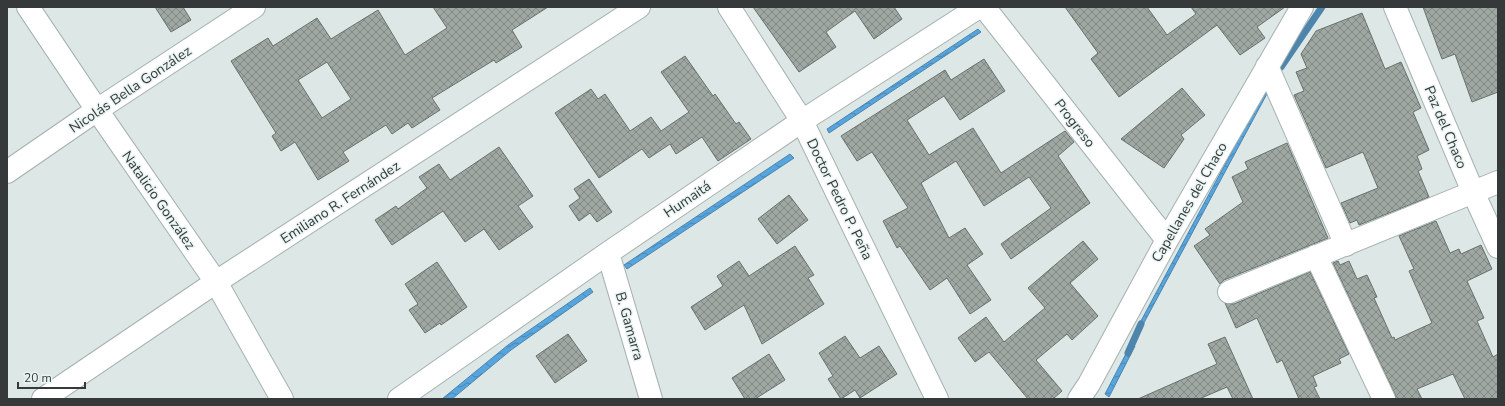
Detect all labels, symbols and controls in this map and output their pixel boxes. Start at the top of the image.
street label: Nicolás Bella González [65,41,196,137]
street label: Paz del Chaco [1420,83,1472,172]
street label: Progreso [1050,95,1100,152]
street label: Doctor Pedro P. Peña [802,135,877,263]
street label: Capellanes del Chaco [1147,138,1232,266]
street label: Natalicio González [117,147,200,254]
street label: Emiliano R. Fernández [277,156,404,248]
street label: Humaitá [660,177,715,222]
street label: B. Gamarra [611,290,648,363]
scale bar [18,364,85,390]
text: 20 m [24,370,52,386]

